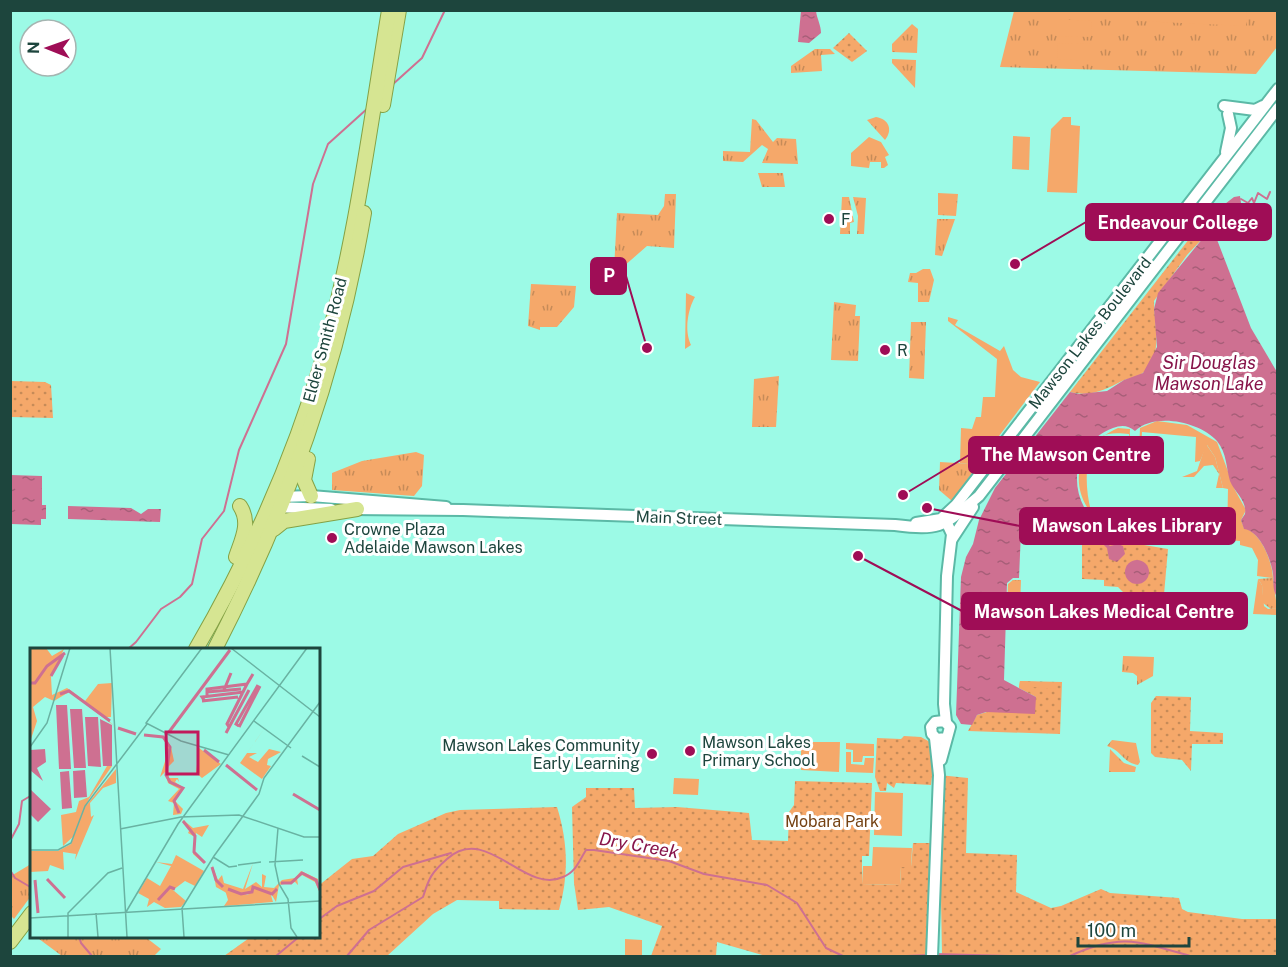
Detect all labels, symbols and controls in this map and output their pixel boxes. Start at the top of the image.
north arrow [18,18,78,78]
text: N [24,41,43,54]
callout: Endeavour College [1086,204,1271,240]
place label: F [841,210,851,229]
marker: F [822,212,836,226]
text: Endeavour College [1098,212,1258,233]
street label: Mawson Lakes Boulevard [1025,253,1155,413]
callout: P [591,258,626,294]
text: P [603,265,615,286]
street label: Elder Smith Road [299,275,351,405]
place label: R [897,341,908,360]
marker: R [878,343,892,357]
water label: Sir Douglas Mawson Lake [1154,352,1264,394]
callout: The Mawson Centre [969,437,1163,473]
text: The Mawson Centre [981,444,1151,465]
street label: Main Street [635,507,723,529]
callout: Mawson Lakes Library [1020,508,1235,544]
text: Mawson Lakes Library [1032,515,1222,536]
place label: Crowne Plaza Adelaide Mawson Lakes [344,520,523,557]
marker: Crowne Plaza Adelaide Mawson Lakes [325,531,339,545]
callout: Mawson Lakes Medical Centre [962,593,1247,629]
text: Mawson Lakes Medical Centre [974,601,1234,622]
inset map [30,648,320,937]
place label: Mawson Lakes Primary School [702,733,816,770]
place label: Mawson Lakes Community Early Learning [442,736,640,773]
marker: Mawson Lakes Primary School [683,744,697,758]
marker: Mawson Lakes Community Early Learning [645,747,659,761]
park label: Mobara Park [785,812,879,831]
water label: Dry Creek [597,828,681,862]
scale bar [1078,910,1189,948]
text: 100 m [1087,920,1136,941]

